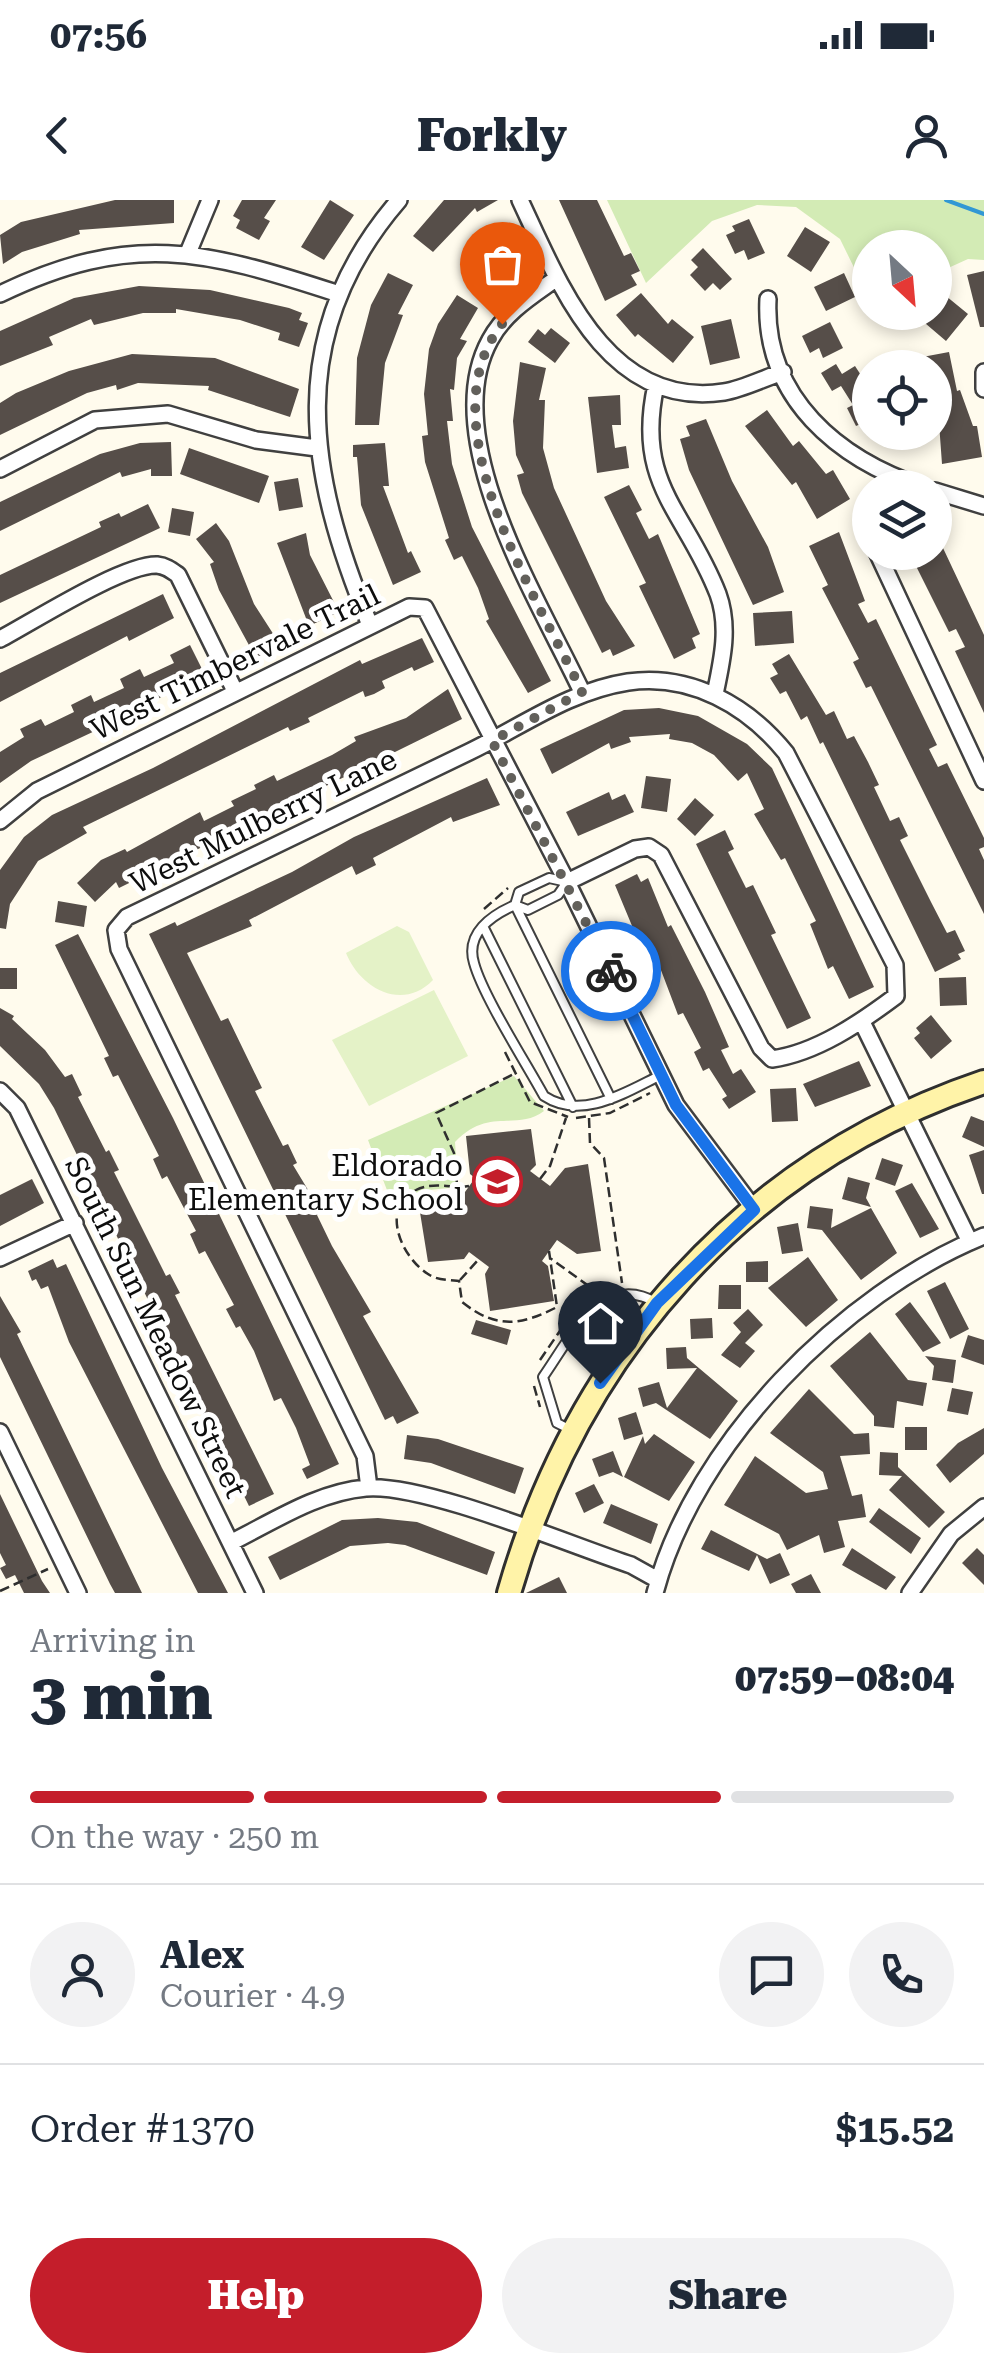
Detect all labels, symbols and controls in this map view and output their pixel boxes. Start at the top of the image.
text: 07:56 [50,13,147,57]
icon: back [30,108,85,163]
icon: person [899,108,954,163]
text: Forkly [417,109,567,162]
pin [460,222,545,325]
north arrow [852,230,952,330]
map controls [852,230,952,570]
icon: bag [475,237,530,292]
button: locate [852,350,952,450]
button: layers [852,470,952,570]
street label: West Timbervale Trail [85,577,385,747]
street label: West Mulberry Lane [124,741,402,901]
courier [561,921,661,1021]
icon: bike [584,944,639,999]
place label: Eldorado Elementary School [188,1148,463,1217]
street label: South Sun Meadow Street [58,1151,254,1503]
school or university icon: Eldorado Elementary School [472,1156,524,1208]
pin [558,1281,643,1384]
icon: home [573,1296,628,1351]
text: Arriving in [30,1622,195,1660]
text: 07:59–08:04 [735,1656,954,1700]
text: 3 min [30,1659,213,1735]
text: On the way · 250 m [30,1818,319,1856]
button: person [30,1922,135,2027]
button: chat [719,1922,824,2027]
button: phone [849,1922,954,2027]
text: Alex [160,1933,244,1977]
text: Courier · 4.9 [160,1977,345,2015]
text: Order #1370 [30,2107,255,2151]
text: $15.52 [836,2107,954,2151]
button: Help [30,2238,482,2353]
button: Share [502,2238,954,2353]

